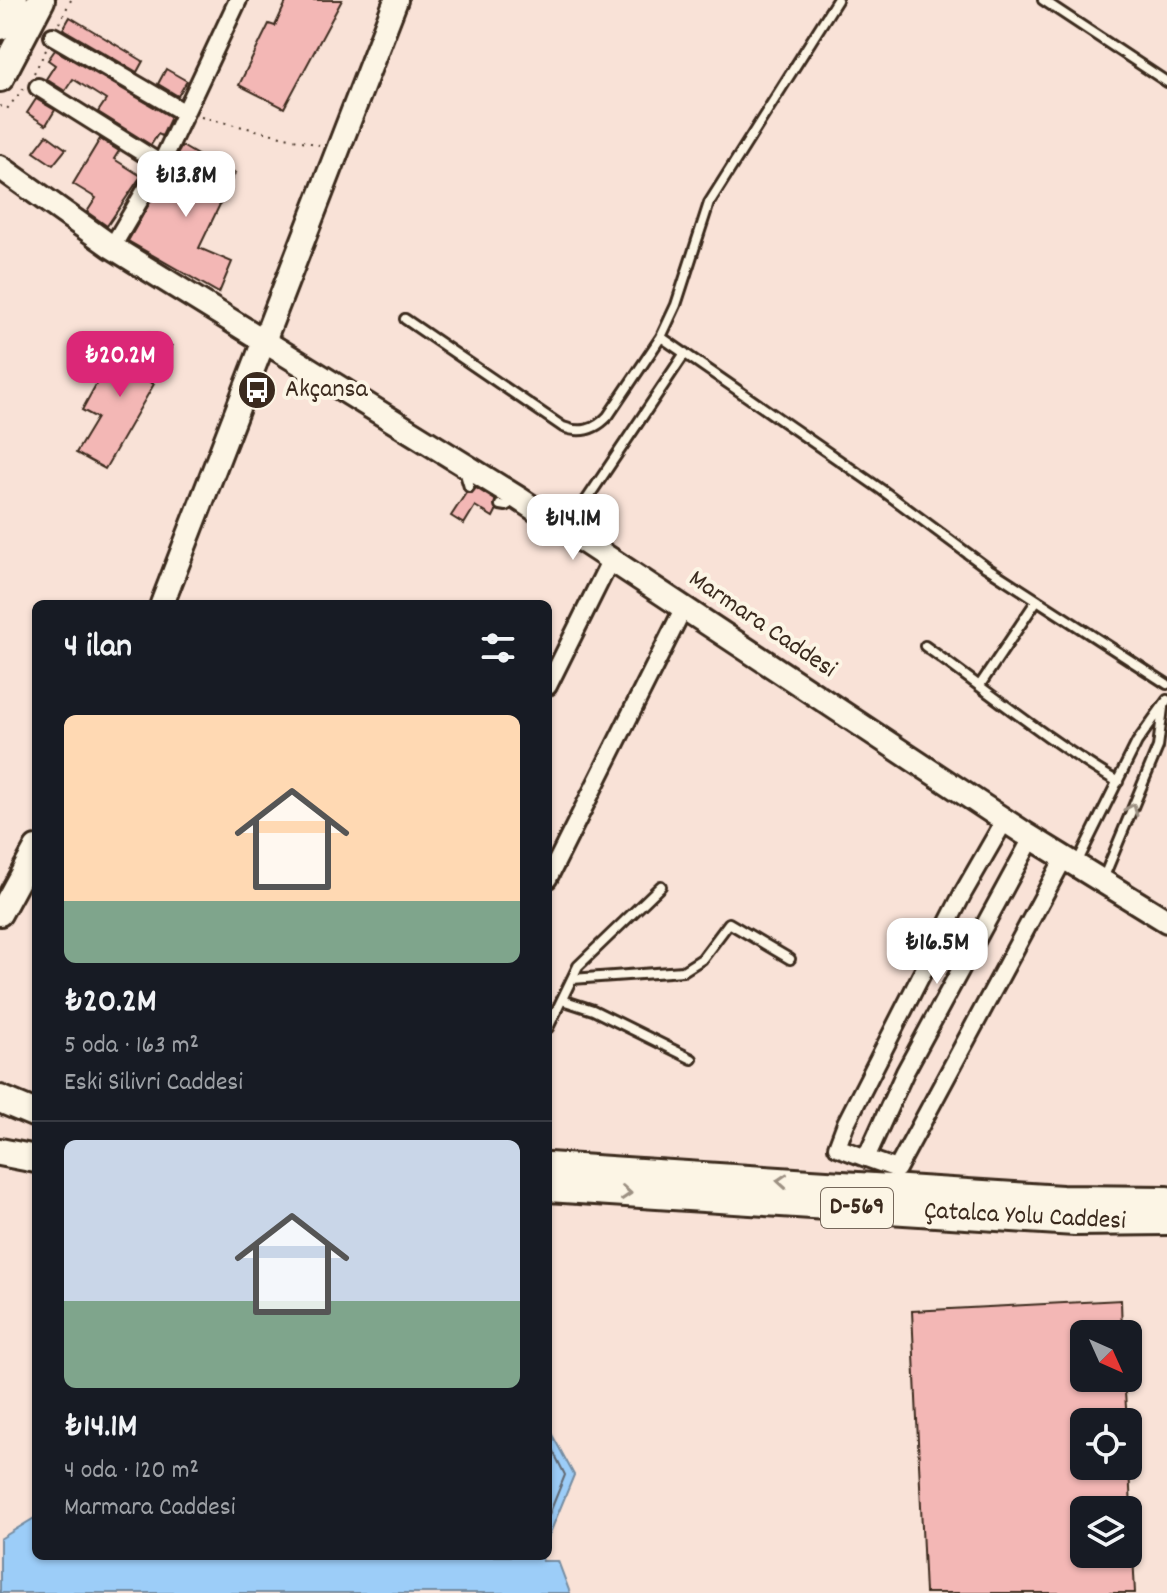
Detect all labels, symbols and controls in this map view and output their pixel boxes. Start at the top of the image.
pin: ₺13.8M [121,151,251,219]
text: ₺13.8M [155,158,217,195]
pin: ₺20.2M [55,331,185,399]
text: ₺20.2M [85,338,155,375]
bus stop icon: Akçansa [236,369,278,411]
place label: Akçansa [285,372,368,409]
pin: ₺14.1M [508,494,638,562]
text: ₺14.1M [545,501,601,538]
street label: Marmara Caddesi [681,562,844,688]
text: 4 ilan [64,624,132,673]
icon: filters [476,626,520,670]
icon: home [220,767,364,911]
one-way arrow [1123,803,1139,817]
pin: ₺16.5M [872,918,1002,986]
text: ₺16.5M [905,925,969,962]
text: ₺20.2M [64,979,157,1028]
text: 5 oda · 163 m² [64,1028,199,1065]
text: Eski Silivri Caddesi [64,1065,243,1102]
one-way arrow [775,1173,788,1190]
one-way arrow [620,1184,633,1201]
road number: D-569 [821,1188,893,1228]
icon: home [220,1192,364,1336]
street label: Çatalca Yolu Caddesi [923,1193,1127,1241]
north arrow [1070,1320,1142,1392]
map controls [1070,1320,1142,1568]
text: ₺14.1M [64,1404,138,1453]
button: locate [1070,1408,1142,1480]
text: 4 oda · 120 m² [64,1453,199,1490]
text: Marmara Caddesi [64,1490,236,1527]
button: layers [1070,1496,1142,1568]

